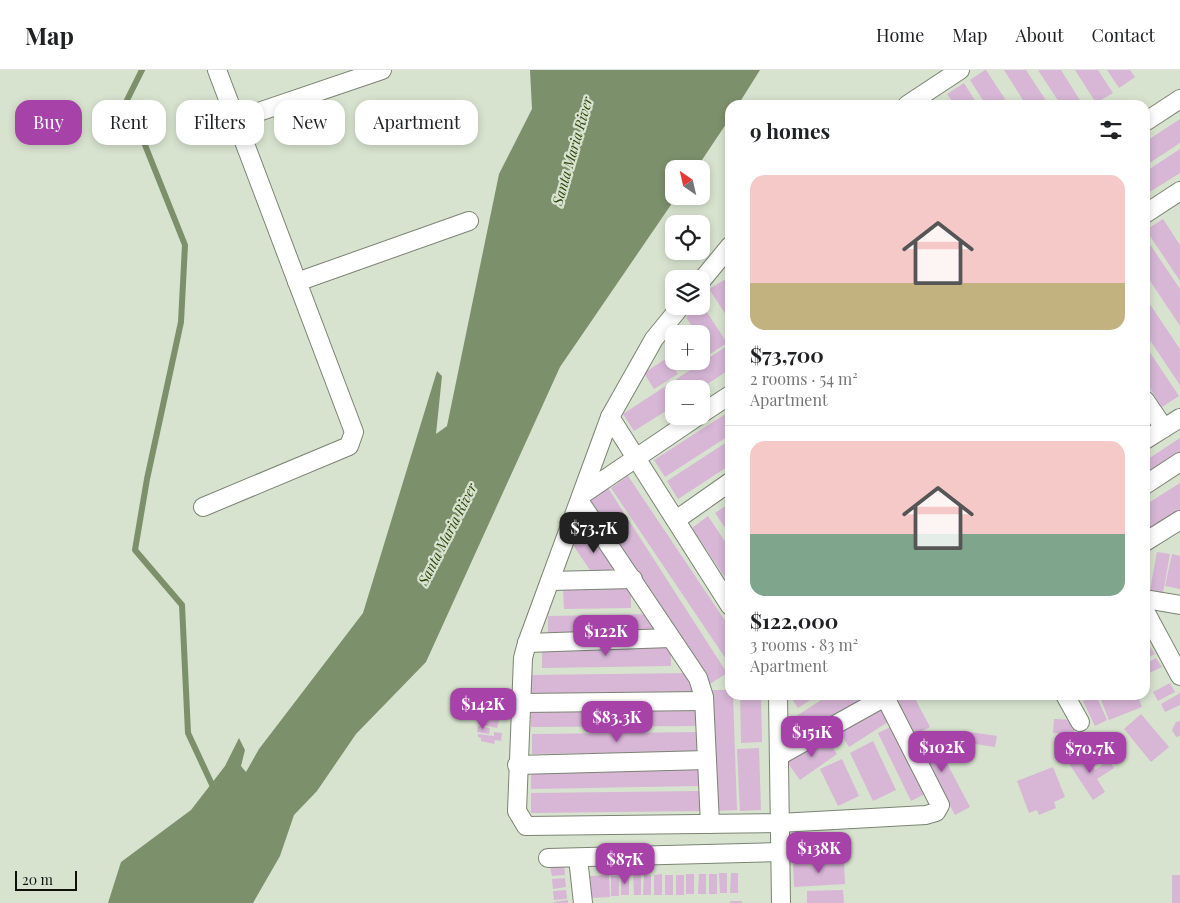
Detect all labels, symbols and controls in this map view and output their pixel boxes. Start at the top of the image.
text: Map [25,19,74,51]
text: Home [876,23,924,47]
text: Map [952,23,987,47]
text: About [1015,23,1064,47]
text: Contact [1092,23,1155,47]
water label: Santa Maria River [547,94,597,208]
chip: Buy [15,100,82,145]
chip: Rent [92,100,166,145]
chip: Filters [176,100,264,145]
chip: New [274,100,345,145]
chip: Apartment [355,100,478,145]
text: 9 homes [750,116,830,144]
icon: filters [1097,116,1125,144]
north arrow [665,160,710,205]
map controls [665,160,710,425]
icon: home [893,208,983,298]
button: locate [665,215,710,260]
button: layers [665,270,710,315]
button: + [665,325,710,370]
text: $73,700 [750,340,824,368]
text: 2 rooms · 54 m² [750,368,858,389]
button: − [665,380,710,425]
text: Apartment [750,389,828,410]
icon: home [893,473,983,563]
water label: Santa Maria River [413,479,481,589]
pin: $73.7K [553,512,635,554]
text: $73.7K [571,517,617,538]
text: $122,000 [750,606,838,634]
pin: $122K [571,614,641,657]
text: $122K [584,620,628,641]
text: 3 rooms · 83 m² [750,634,858,655]
text: Apartment [750,655,828,676]
pin: $142K [448,688,518,730]
text: $142K [461,693,505,714]
pin: $83.3K [576,700,658,743]
text: $83.3K [593,706,641,727]
pin: $151K [777,716,847,758]
text: $151K [792,721,832,742]
pin: $102K [907,730,977,773]
pin: $70.7K [1049,732,1131,774]
text: $102K [919,736,965,757]
text: $70.7K [1065,737,1115,758]
pin: $138K [784,832,854,874]
text: $138K [797,837,841,858]
pin: $87K [595,842,655,885]
text: $87K [607,848,643,869]
scale bar [15,868,78,891]
text: 20 m [22,870,53,889]

